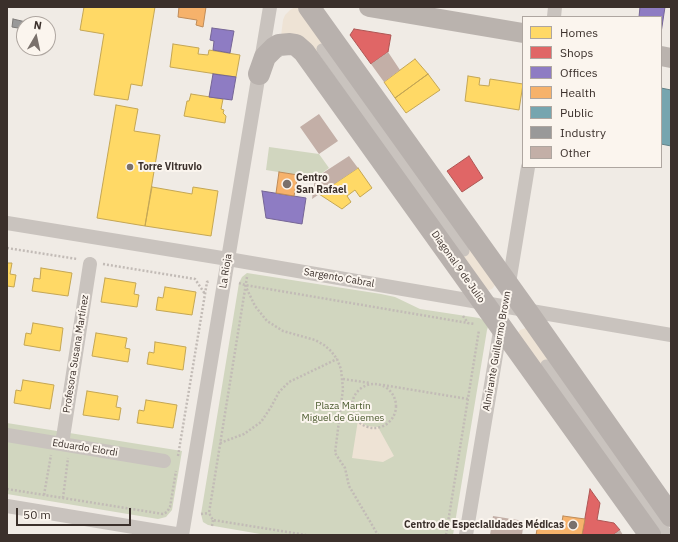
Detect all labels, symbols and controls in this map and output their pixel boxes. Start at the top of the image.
north arrow [16,16,56,56]
legend [522,16,662,168]
text: N [33,18,43,33]
text: Homes [560,25,598,40]
text: Shops [560,45,593,60]
text: Offices [560,65,598,80]
text: Health [560,85,596,100]
text: Public [560,105,593,120]
text: Industry [560,125,606,140]
text: Other [560,145,591,160]
place label: Torre Vitruvio [138,161,202,173]
marker: Torre Vitruvio [125,162,135,172]
place label: Centro San Rafael [296,172,347,196]
marker: Centro San Rafael [281,178,293,190]
street label: Diagonal 9 de Julio [429,229,487,305]
street label: La Rioja [217,253,235,289]
street label: Sargento Cabral [303,266,375,290]
street label: Almirante Guillermo Brown [481,290,513,412]
street label: Profesora Susana Martínez [61,294,91,414]
park label: Plaza Martín Miguel de Güemes [302,400,384,424]
street label: Eduardo Elordi [51,437,119,459]
scale bar [18,500,133,526]
text: 50 m [23,507,51,522]
place label: Centro de Especialidades Médicas [404,519,564,531]
marker: Centro de Especialidades Médicas [567,519,579,531]

